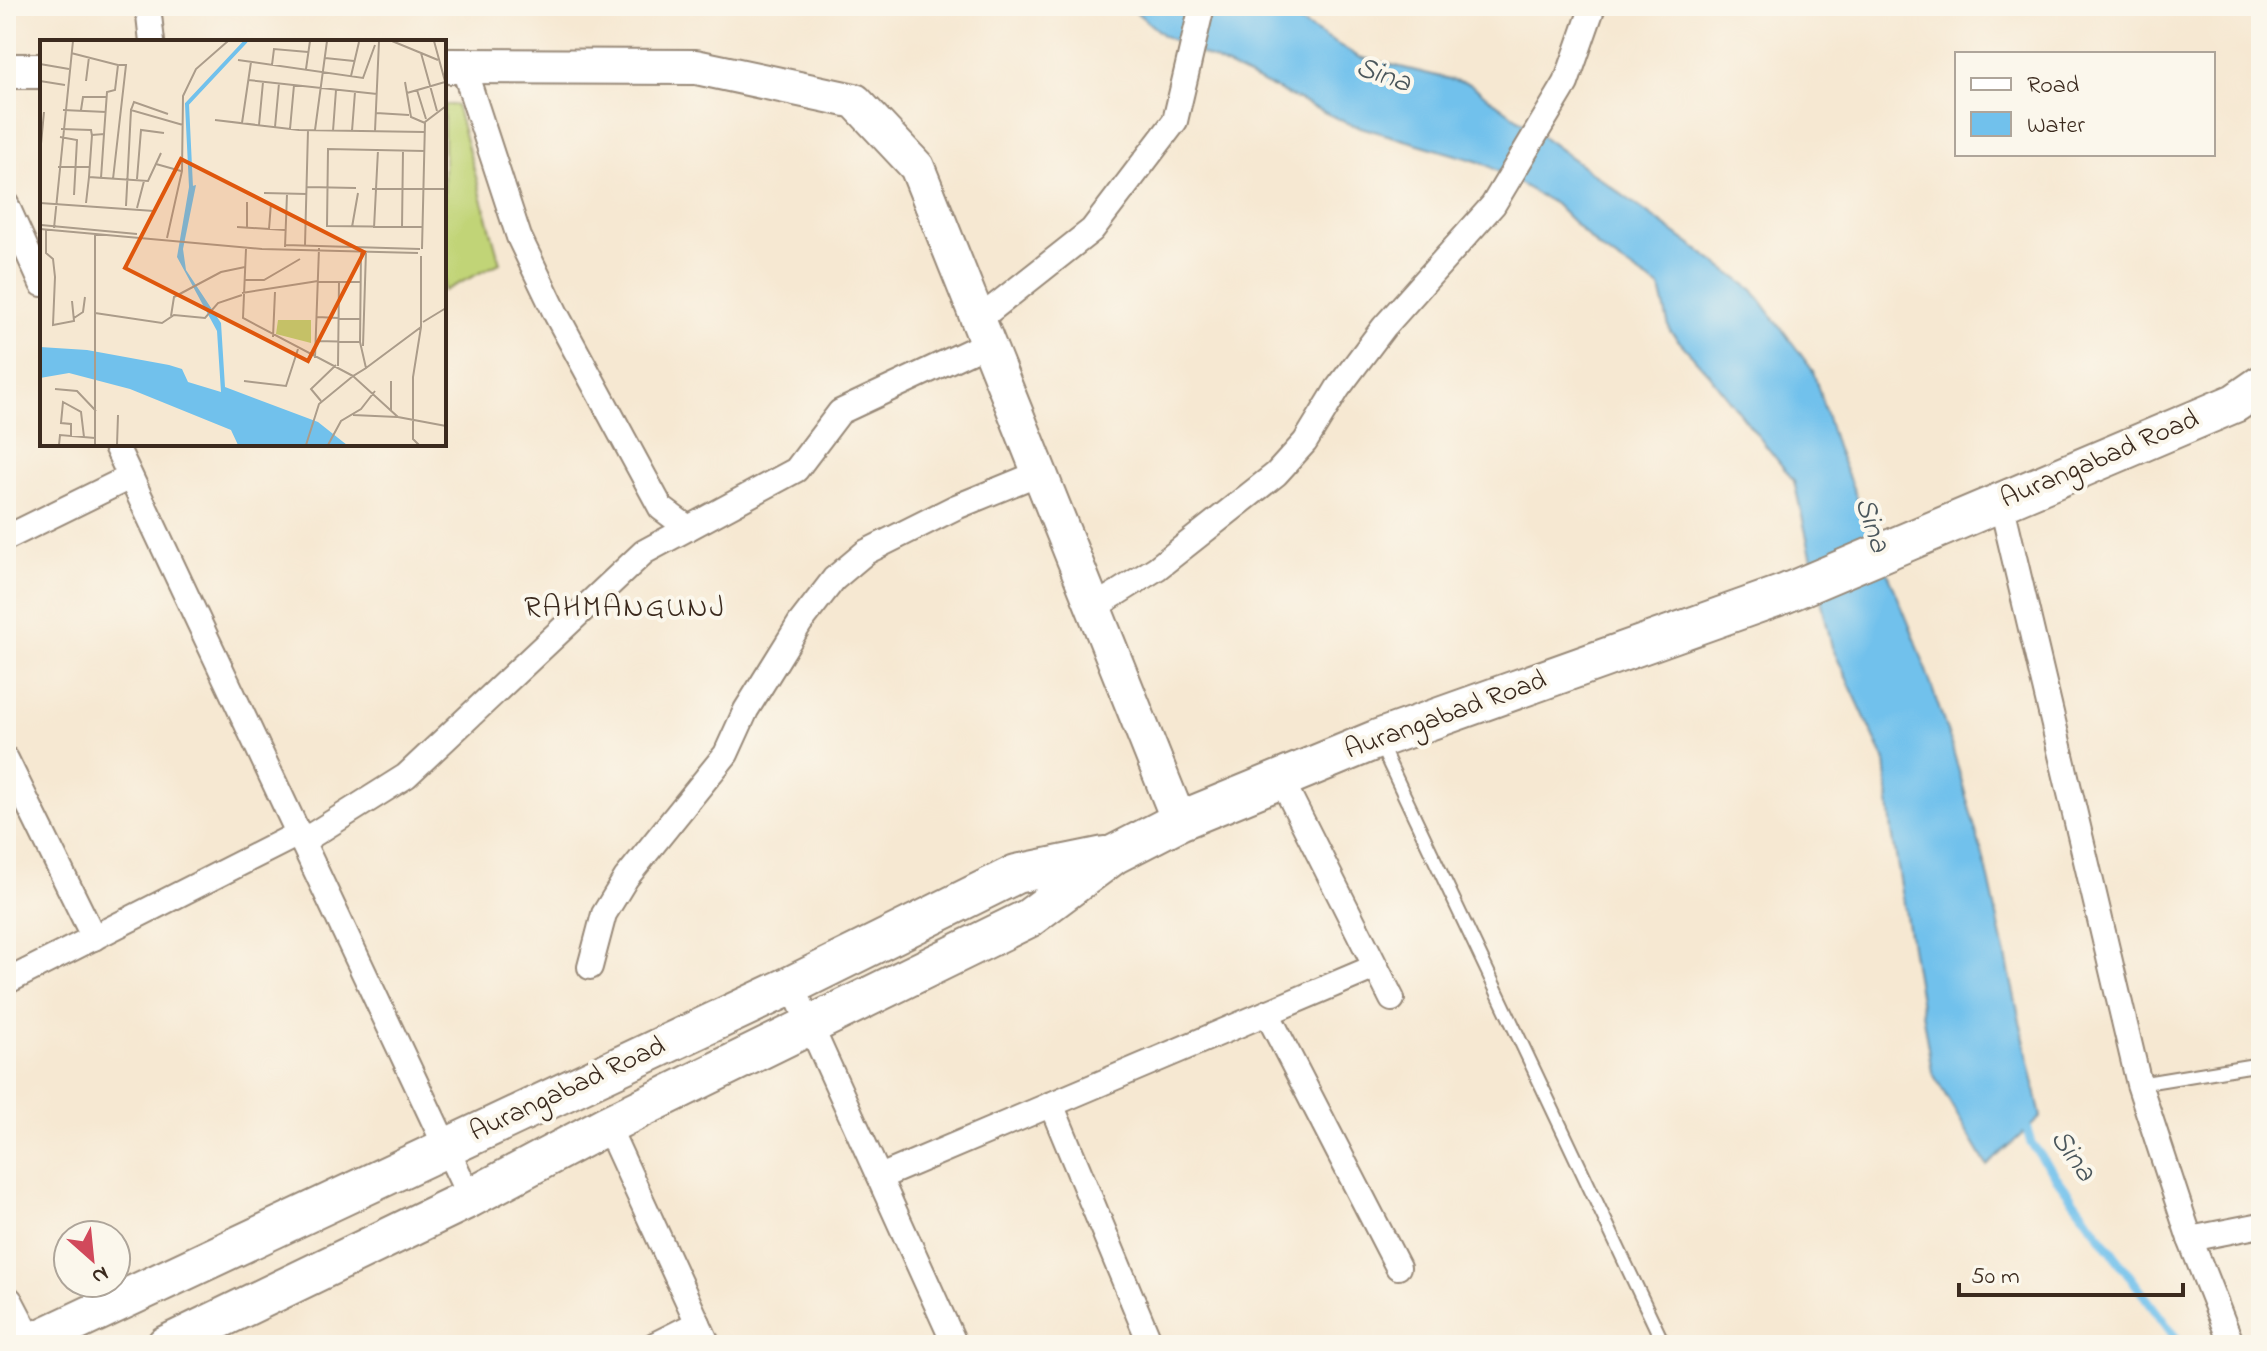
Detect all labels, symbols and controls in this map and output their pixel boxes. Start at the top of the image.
inset map [40,40,446,446]
water label: Sina [1350,46,1417,106]
legend [1955,52,2215,156]
text: Road [2027,69,2080,104]
text: Water [2027,109,2085,144]
street label: Aurangabad Road [1994,400,2206,520]
water label: Sina [1841,492,1901,559]
district label: RAHMANGUNJ [524,587,726,631]
street label: Aurangabad Road [1339,660,1553,772]
street label: Aurangabad Road [463,1027,673,1153]
water label: Sina [2038,1121,2106,1192]
north arrow [52,1219,132,1299]
scale bar [1959,1247,2183,1297]
text: N [86,1257,114,1292]
text: 50 m [1971,1260,2020,1295]

